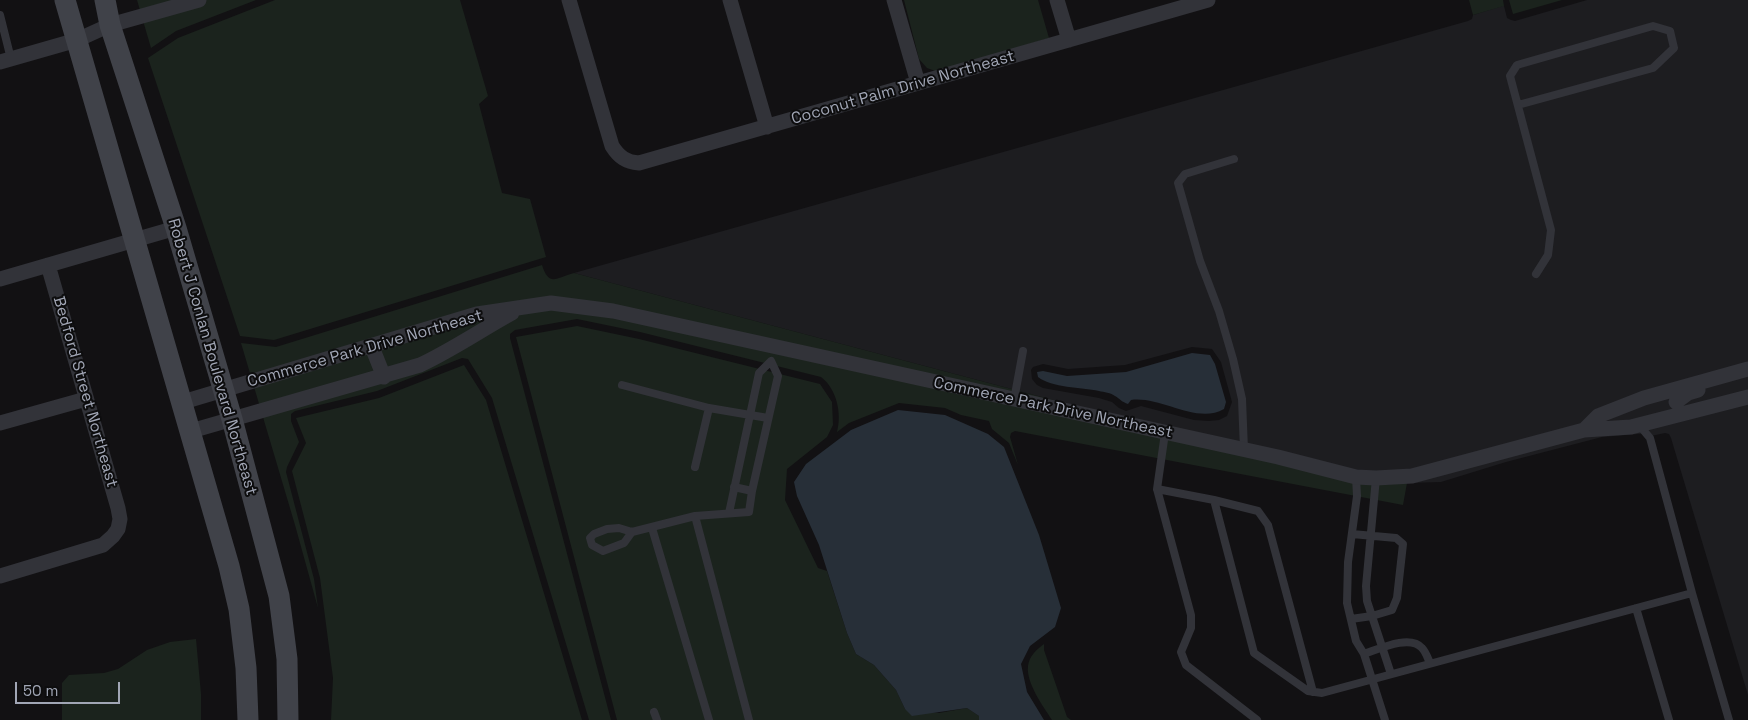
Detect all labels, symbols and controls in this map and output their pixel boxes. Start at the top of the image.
street label: Coconut Palm Drive Northeast [789,47,1017,129]
street label: Robert J Conlan Boulevard Northeast [163,216,261,498]
street label: Bedford Street Northeast [48,294,122,490]
street label: Commerce Park Drive Northeast [245,306,485,392]
street label: Commerce Park Drive Northeast [932,373,1174,443]
scale bar [18,672,122,704]
text: 50 m [23,681,58,700]

